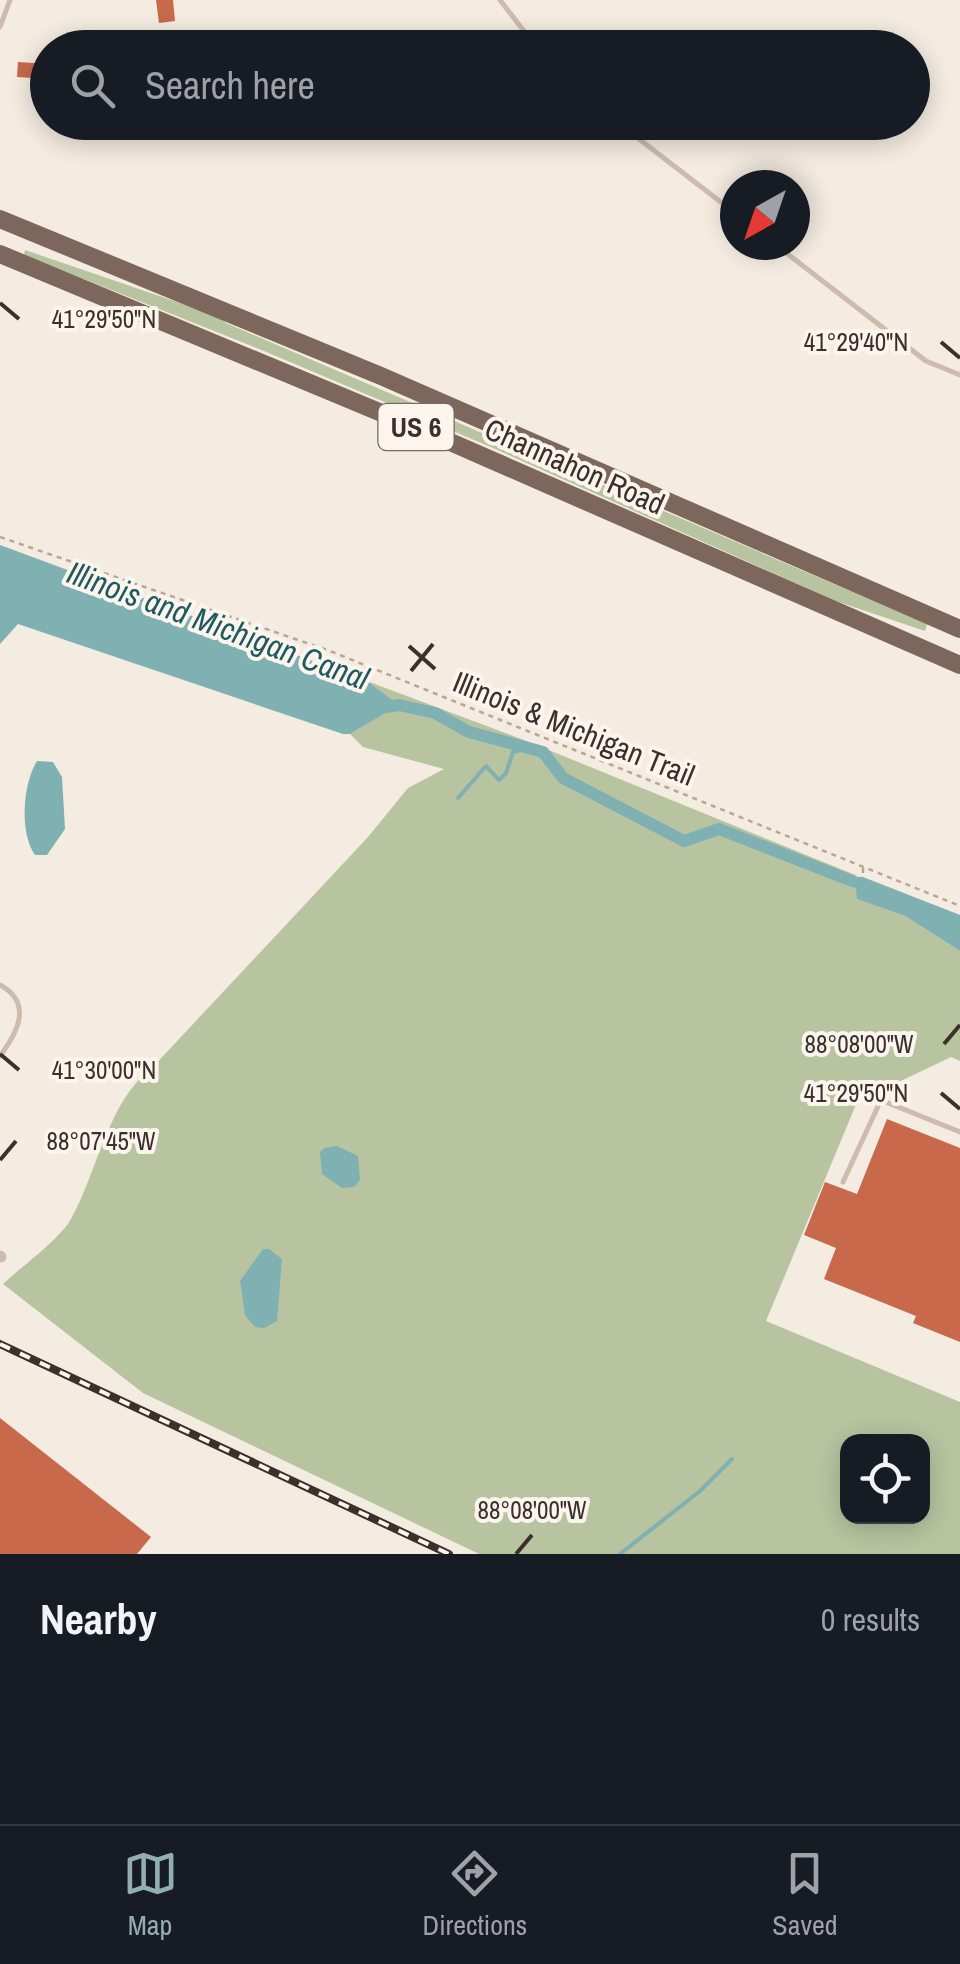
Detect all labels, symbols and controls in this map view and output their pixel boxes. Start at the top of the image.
search box [30,30,930,140]
icon: search [65,58,120,113]
text: Search here [145,60,315,111]
north arrow [720,170,810,260]
text: 41°29'50"N [52,302,156,336]
text: 41°29'40"N [804,325,908,359]
road number: US 6 [378,404,454,450]
street label: Channahon Road [479,409,671,523]
water label: Illinois and Michigan Canal [61,550,376,700]
street label: Illinois & Michigan Trail [447,661,701,795]
text: 88°08'00"W [805,1027,914,1061]
text: 41°30'00"N [52,1053,156,1087]
text: 41°29'50"N [804,1076,908,1110]
text: 88°07'45"W [47,1124,156,1158]
map controls [840,1434,930,1524]
button: locate [840,1434,930,1524]
text: 88°08'00"W [478,1493,587,1527]
text: Nearby [40,1591,157,1647]
text: 0 results [821,1598,920,1641]
tab: Map [123,1846,178,1944]
tab: Directions [423,1846,527,1944]
tab: Saved [772,1846,837,1944]

